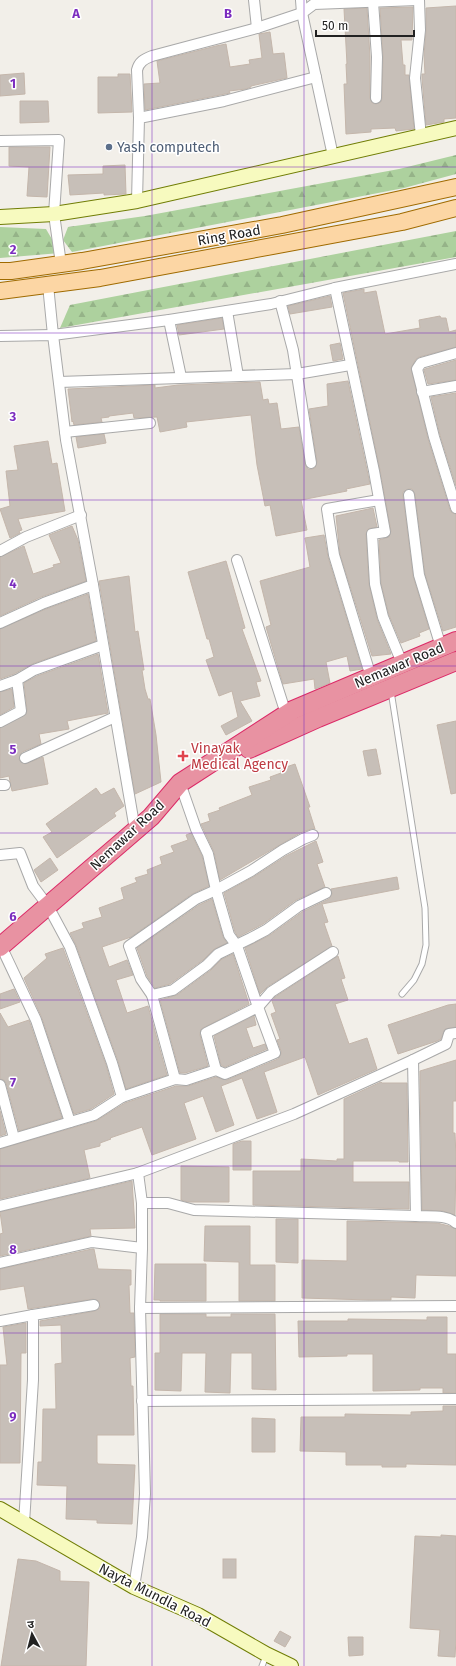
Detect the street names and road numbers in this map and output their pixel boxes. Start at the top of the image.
street label: Ring Road [196,222,262,249]
street label: Nemawar Road [352,639,447,692]
street label: Nemawar Road [87,797,168,874]
street label: Nayta Mundla Road [96,1560,214,1631]

